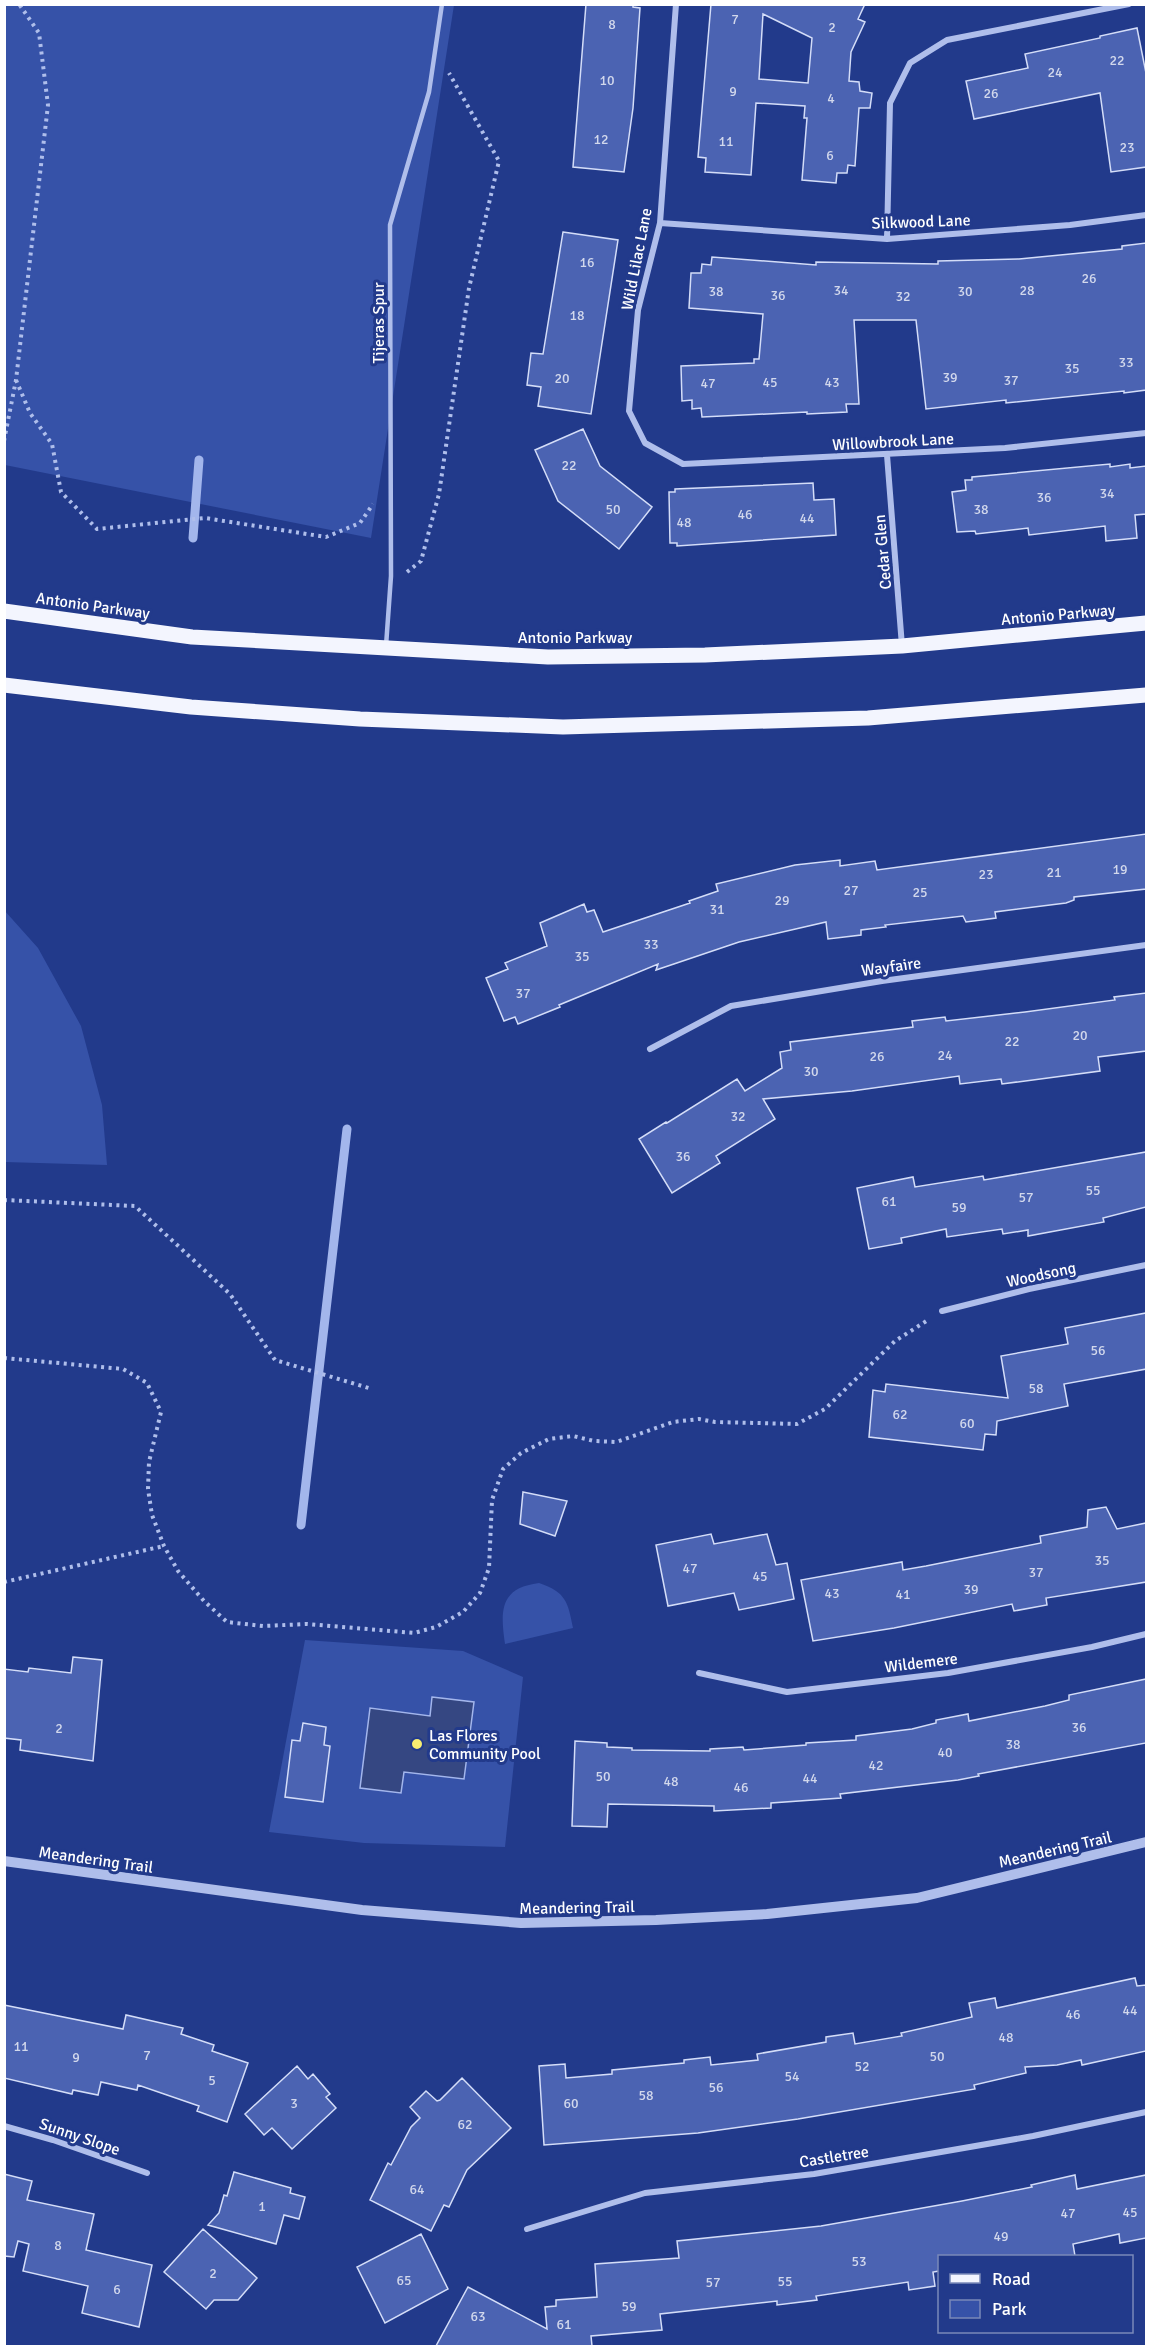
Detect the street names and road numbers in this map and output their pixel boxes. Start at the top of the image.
street label: Wild Lilac Lane [617,206,657,312]
street label: Silkwood Lane [871,210,971,234]
street label: Tijeras Spur [369,282,389,364]
street label: Willowbrook Lane [832,429,954,455]
street label: Cedar Glen [870,514,896,590]
street label: Antonio Parkway [35,588,152,624]
street label: Antonio Parkway [1000,600,1117,630]
street label: Antonio Parkway [518,628,633,648]
street label: Wayfaire [860,953,922,981]
street label: Woodsong [1005,1258,1078,1292]
street label: Wildemere [883,1649,959,1677]
street label: Meandering Trail [997,1827,1114,1873]
street label: Meandering Trail [37,1842,155,1878]
street label: Meandering Trail [519,1897,635,1919]
street label: Sunny Slope [37,2114,123,2160]
street label: Castletree [798,2142,870,2172]

